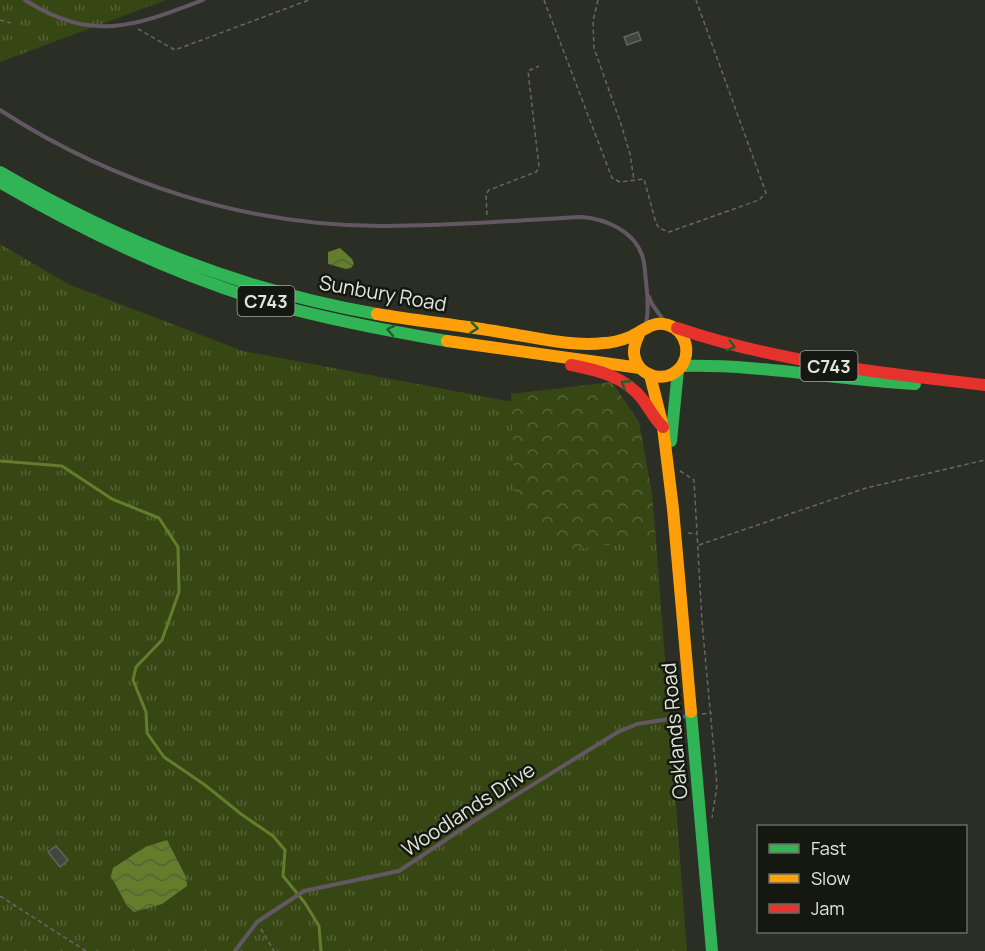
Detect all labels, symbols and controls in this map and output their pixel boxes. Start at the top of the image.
street label: Sunbury Road [317,269,449,317]
road number: C743 [238,286,294,316]
one-way arrow [470,321,479,333]
one-way arrow [387,324,397,337]
one-way arrow [726,339,736,351]
road number: C743 [800,351,858,381]
one-way arrow [621,379,631,391]
street label: Oaklands Road [655,662,693,800]
street label: Woodlands Drive [396,756,540,862]
legend [757,825,967,933]
text: Fast [811,836,846,860]
text: Slow [811,866,851,890]
text: Jam [811,896,845,920]

